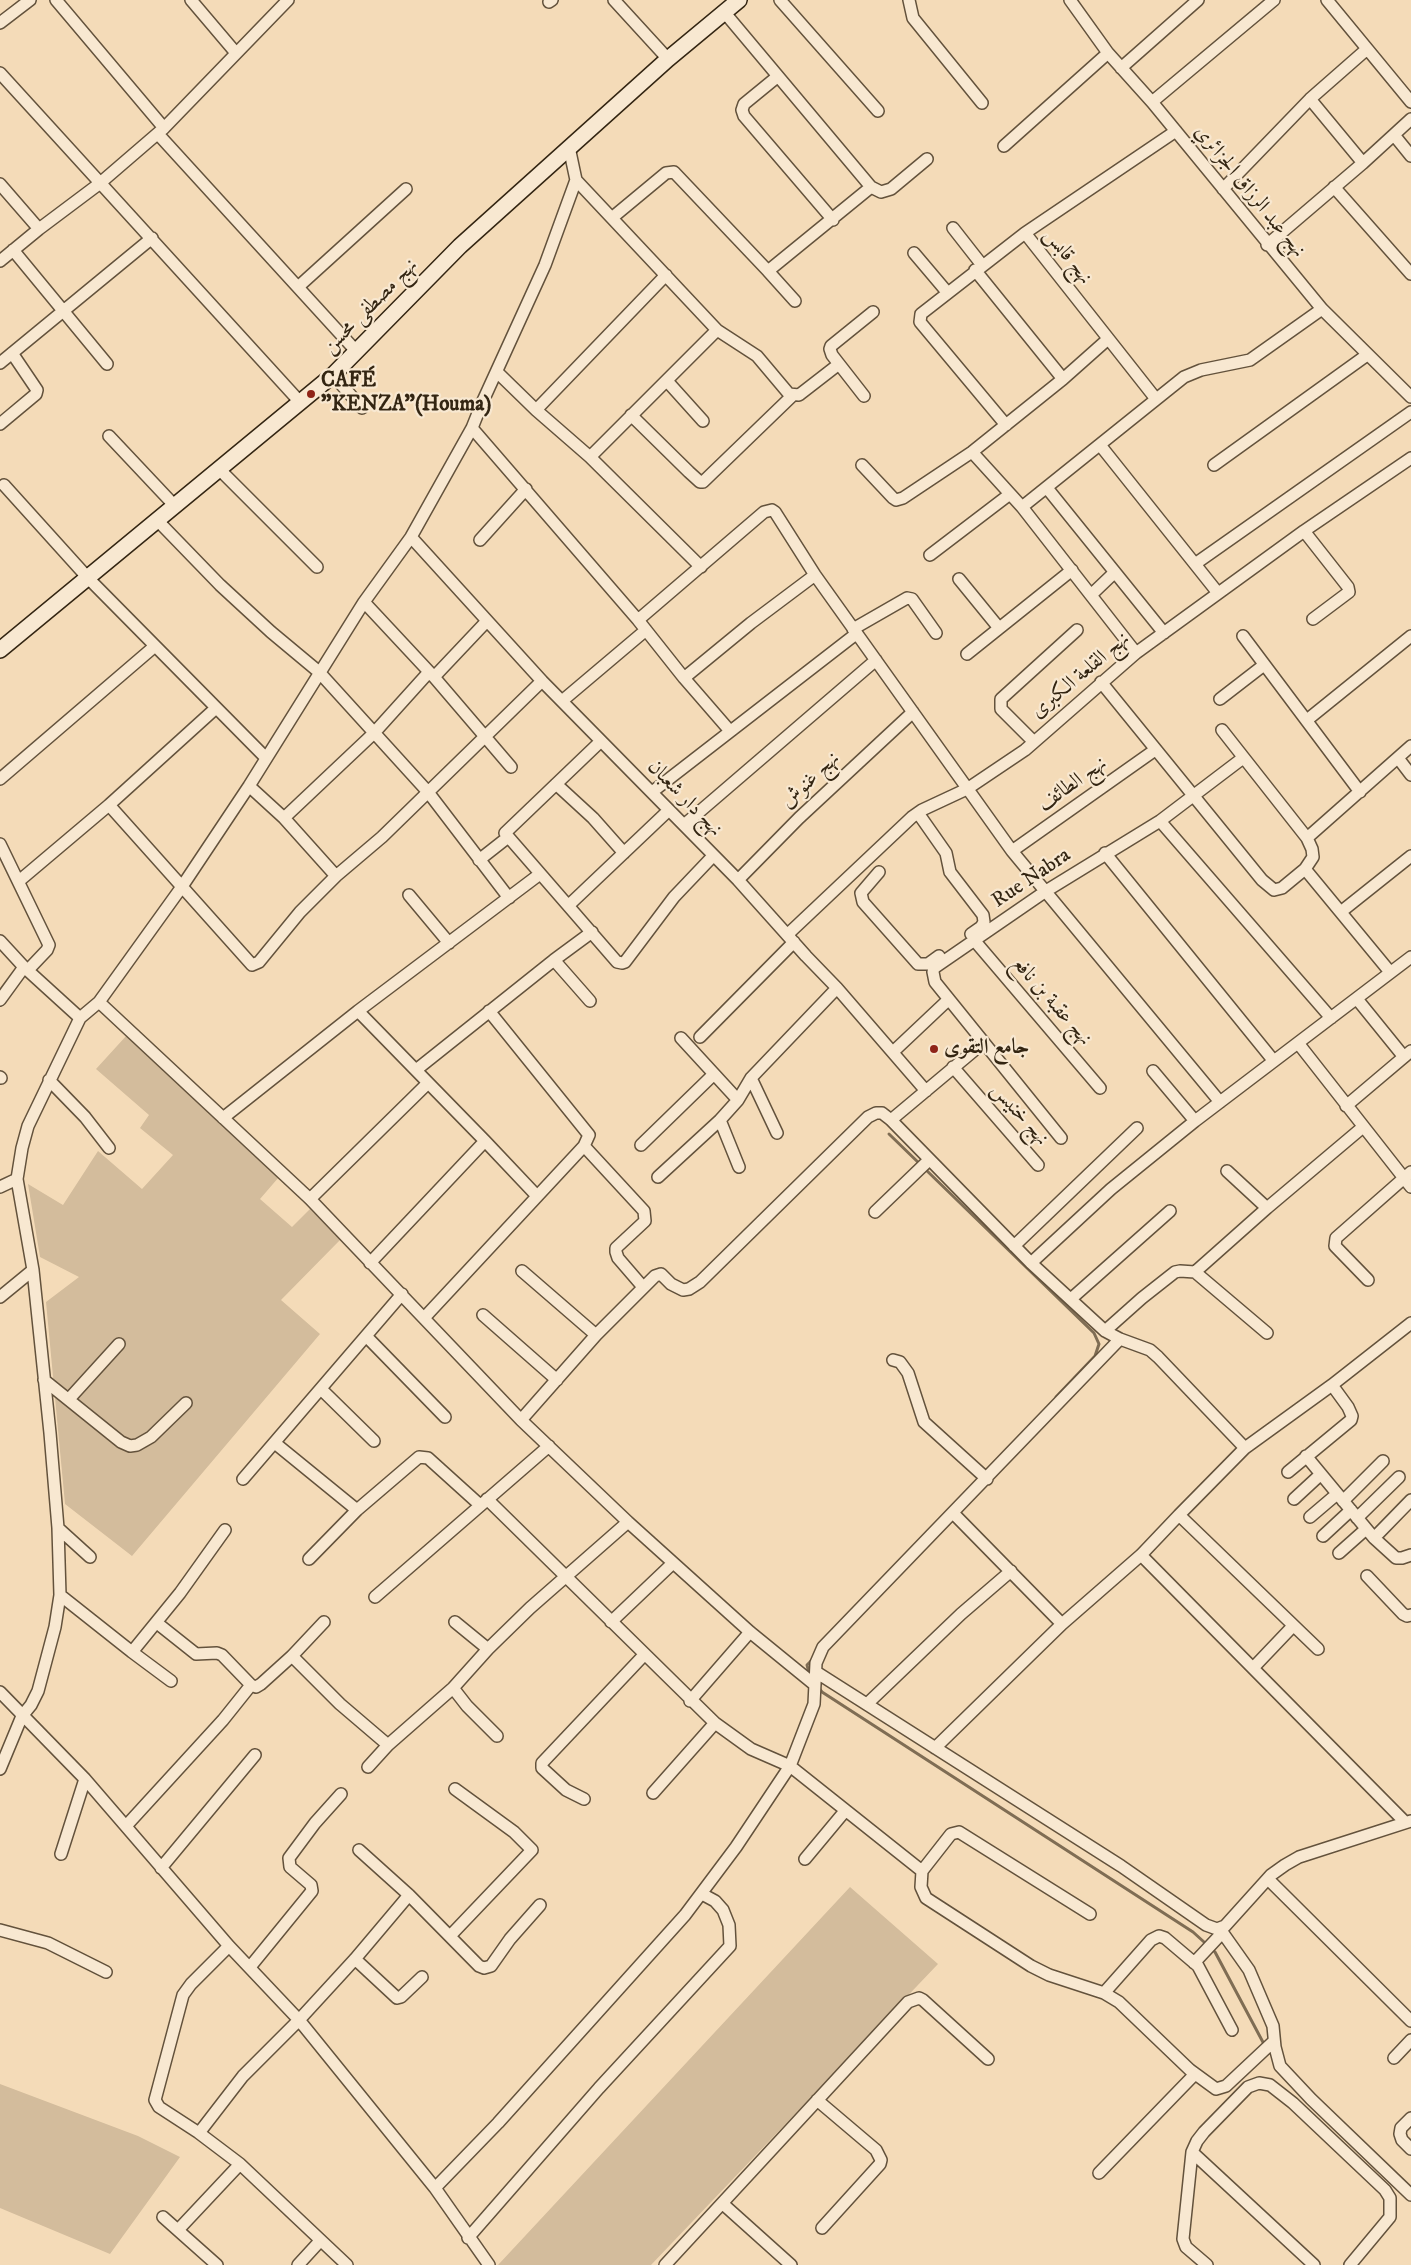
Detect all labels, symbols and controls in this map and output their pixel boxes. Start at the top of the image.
street label: نهج عبد الرزاق الجزائري [1188,120,1310,264]
street label: نهج قابس [1037,224,1097,290]
street label: نهج مصطفى محسن [318,254,424,360]
place label: CAFÉ "KENZA"(Houma) [321,369,491,419]
marker: CAFÉ "KENZA"(Houma) [305,388,317,400]
street label: نهج القلعة الكبرى [1026,627,1136,725]
street label: نهج غنوش [776,747,846,815]
street label: نهج الطائف [1034,752,1112,818]
street label: نهج دار شعبان [641,755,727,843]
street label: Rue Nabra [988,844,1076,914]
street label: نهج عقبة بن نافع [1005,952,1097,1052]
place label: جامع التقوى [944,1036,1029,1062]
marker: جامع التقوى [928,1043,940,1055]
street label: نهج خنيس [985,1078,1053,1152]

